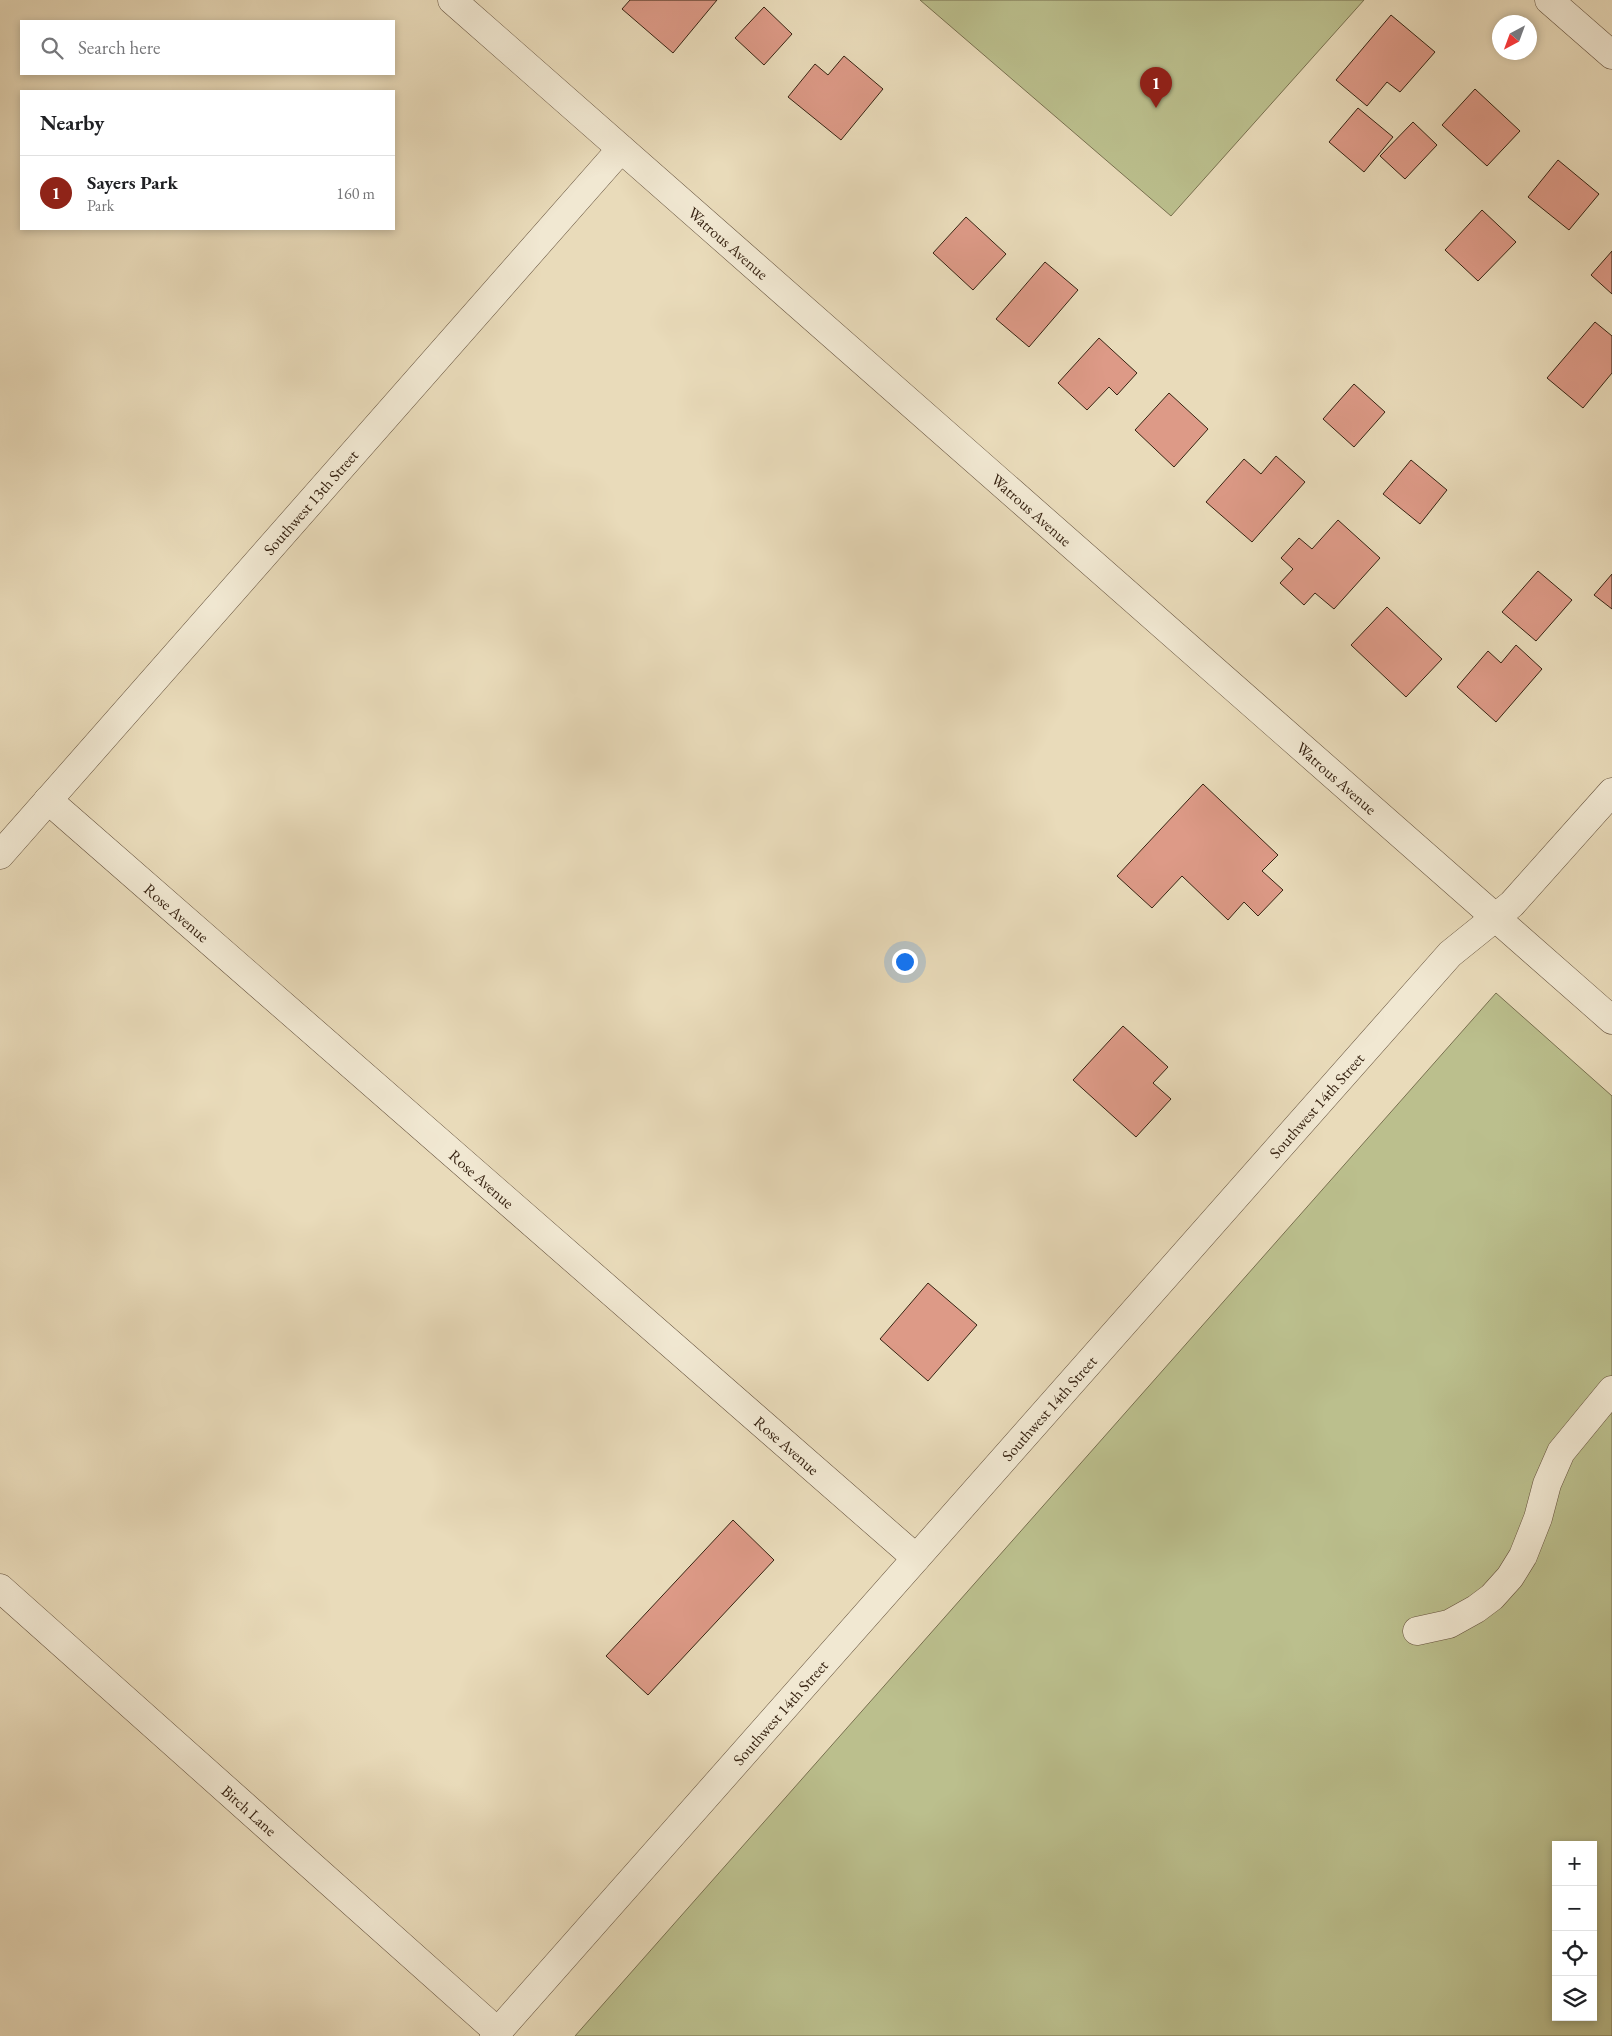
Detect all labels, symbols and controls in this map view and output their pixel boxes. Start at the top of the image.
north arrow [1492,15,1537,60]
search box [20,20,395,75]
icon: search [38,34,66,62]
text: Search here [78,35,160,60]
pin: 1 [1140,67,1172,108]
text: Nearby [40,109,104,136]
text: Sayers Park [87,170,178,195]
text: 1 [52,183,60,204]
text: 160 m [336,183,375,204]
text: Park [87,195,114,216]
street label: Watrous Avenue [683,202,773,284]
street label: Southwest 13th Street [259,445,363,560]
street label: Watrous Avenue [987,469,1076,551]
street label: Watrous Avenue [1292,737,1381,819]
street label: Rose Avenue [139,879,213,947]
your location [892,949,918,975]
street label: Southwest 14th Street [1265,1048,1369,1163]
street label: Rose Avenue [445,1145,519,1213]
street label: Southwest 14th Street [997,1351,1101,1465]
street label: Rose Avenue [750,1411,824,1480]
street label: Southwest 14th Street [728,1655,833,1770]
street label: Birch Lane [217,1780,281,1841]
map controls [1552,1841,1597,2021]
button: + [1552,1841,1597,1886]
button: − [1552,1886,1597,1931]
button: locate [1552,1931,1597,1976]
button: layers [1552,1976,1597,2021]

